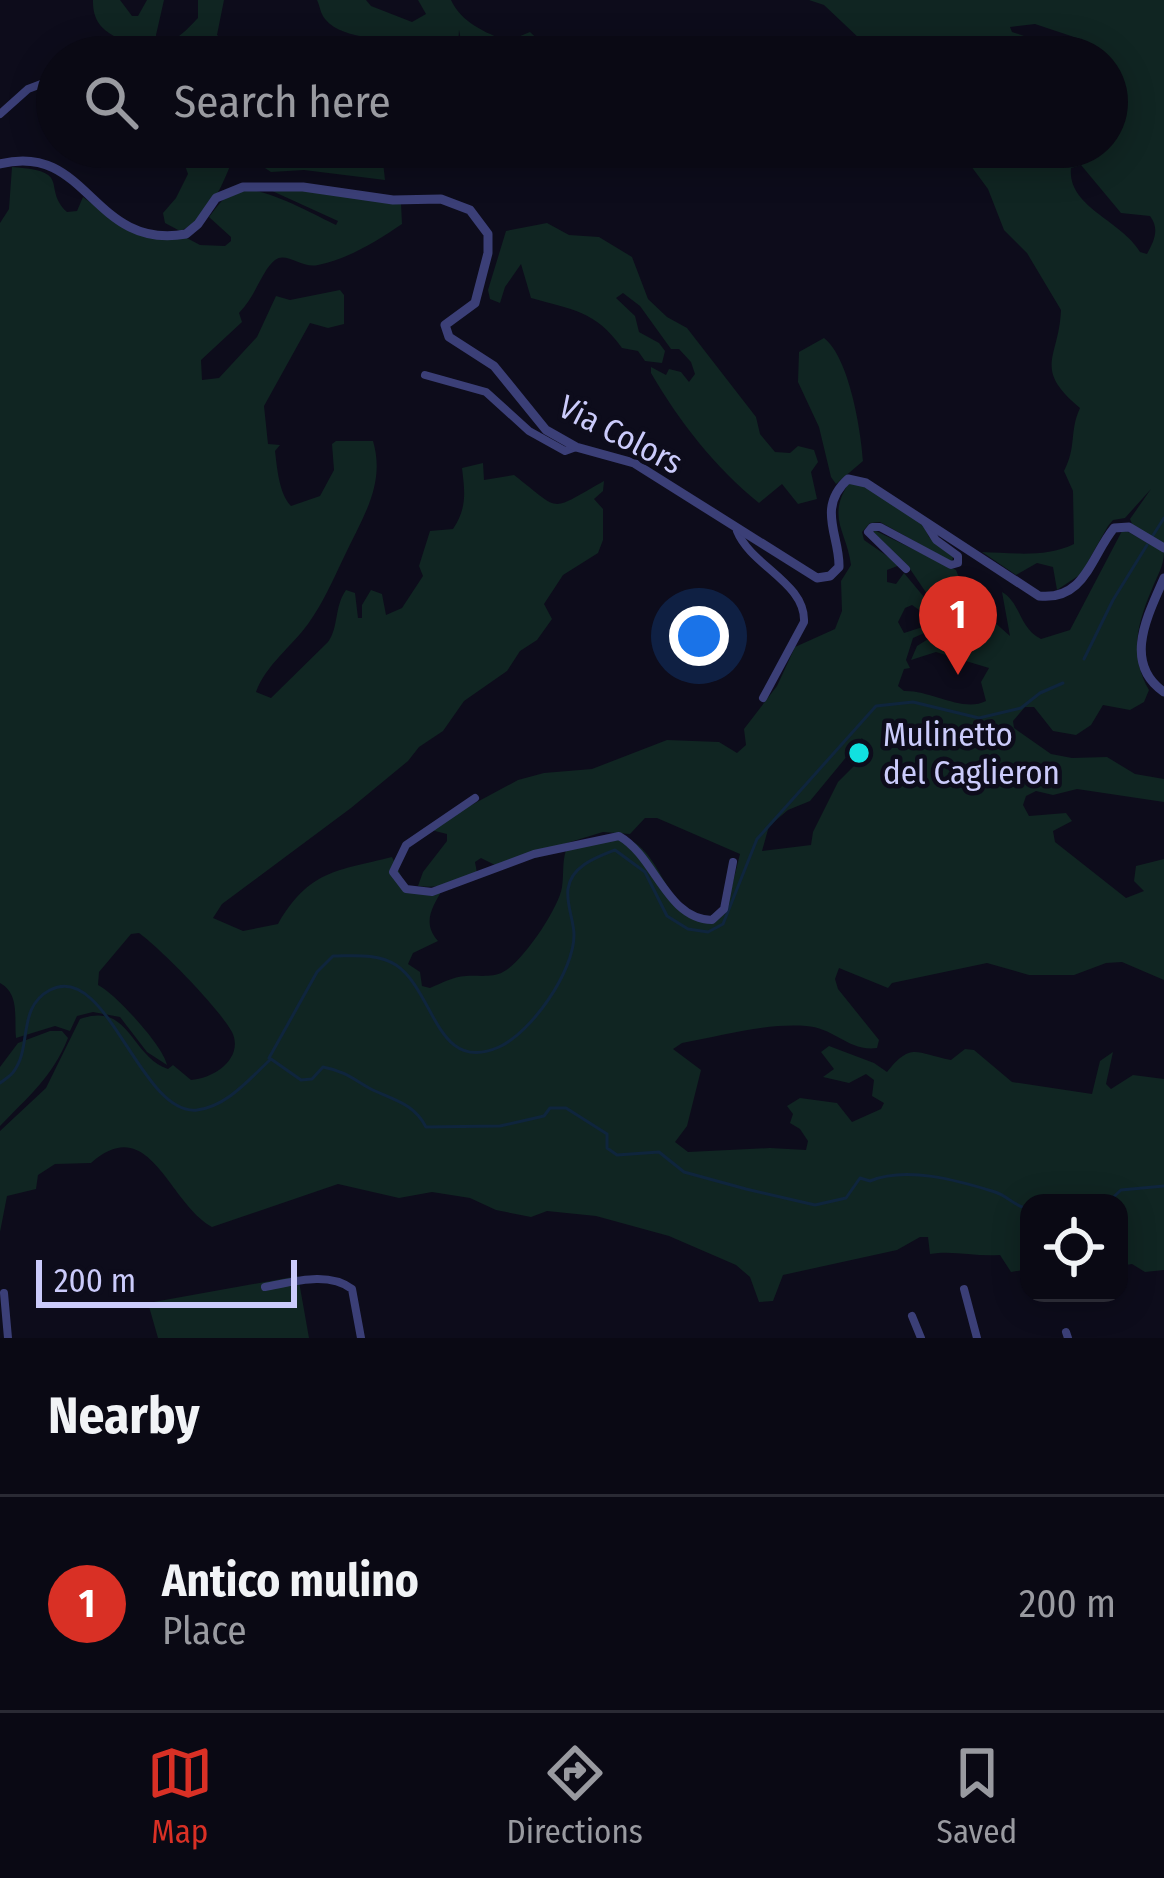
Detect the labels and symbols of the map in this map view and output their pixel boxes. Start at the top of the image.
street label: Via Colors [552,387,689,483]
pin: 1 [919,576,997,675]
your location [669,606,729,666]
place label: Mulinetto del Caglieron [883,715,1060,793]
marker: Mulinetto del Caglieron [846,740,872,766]
scale bar [36,1254,297,1307]

